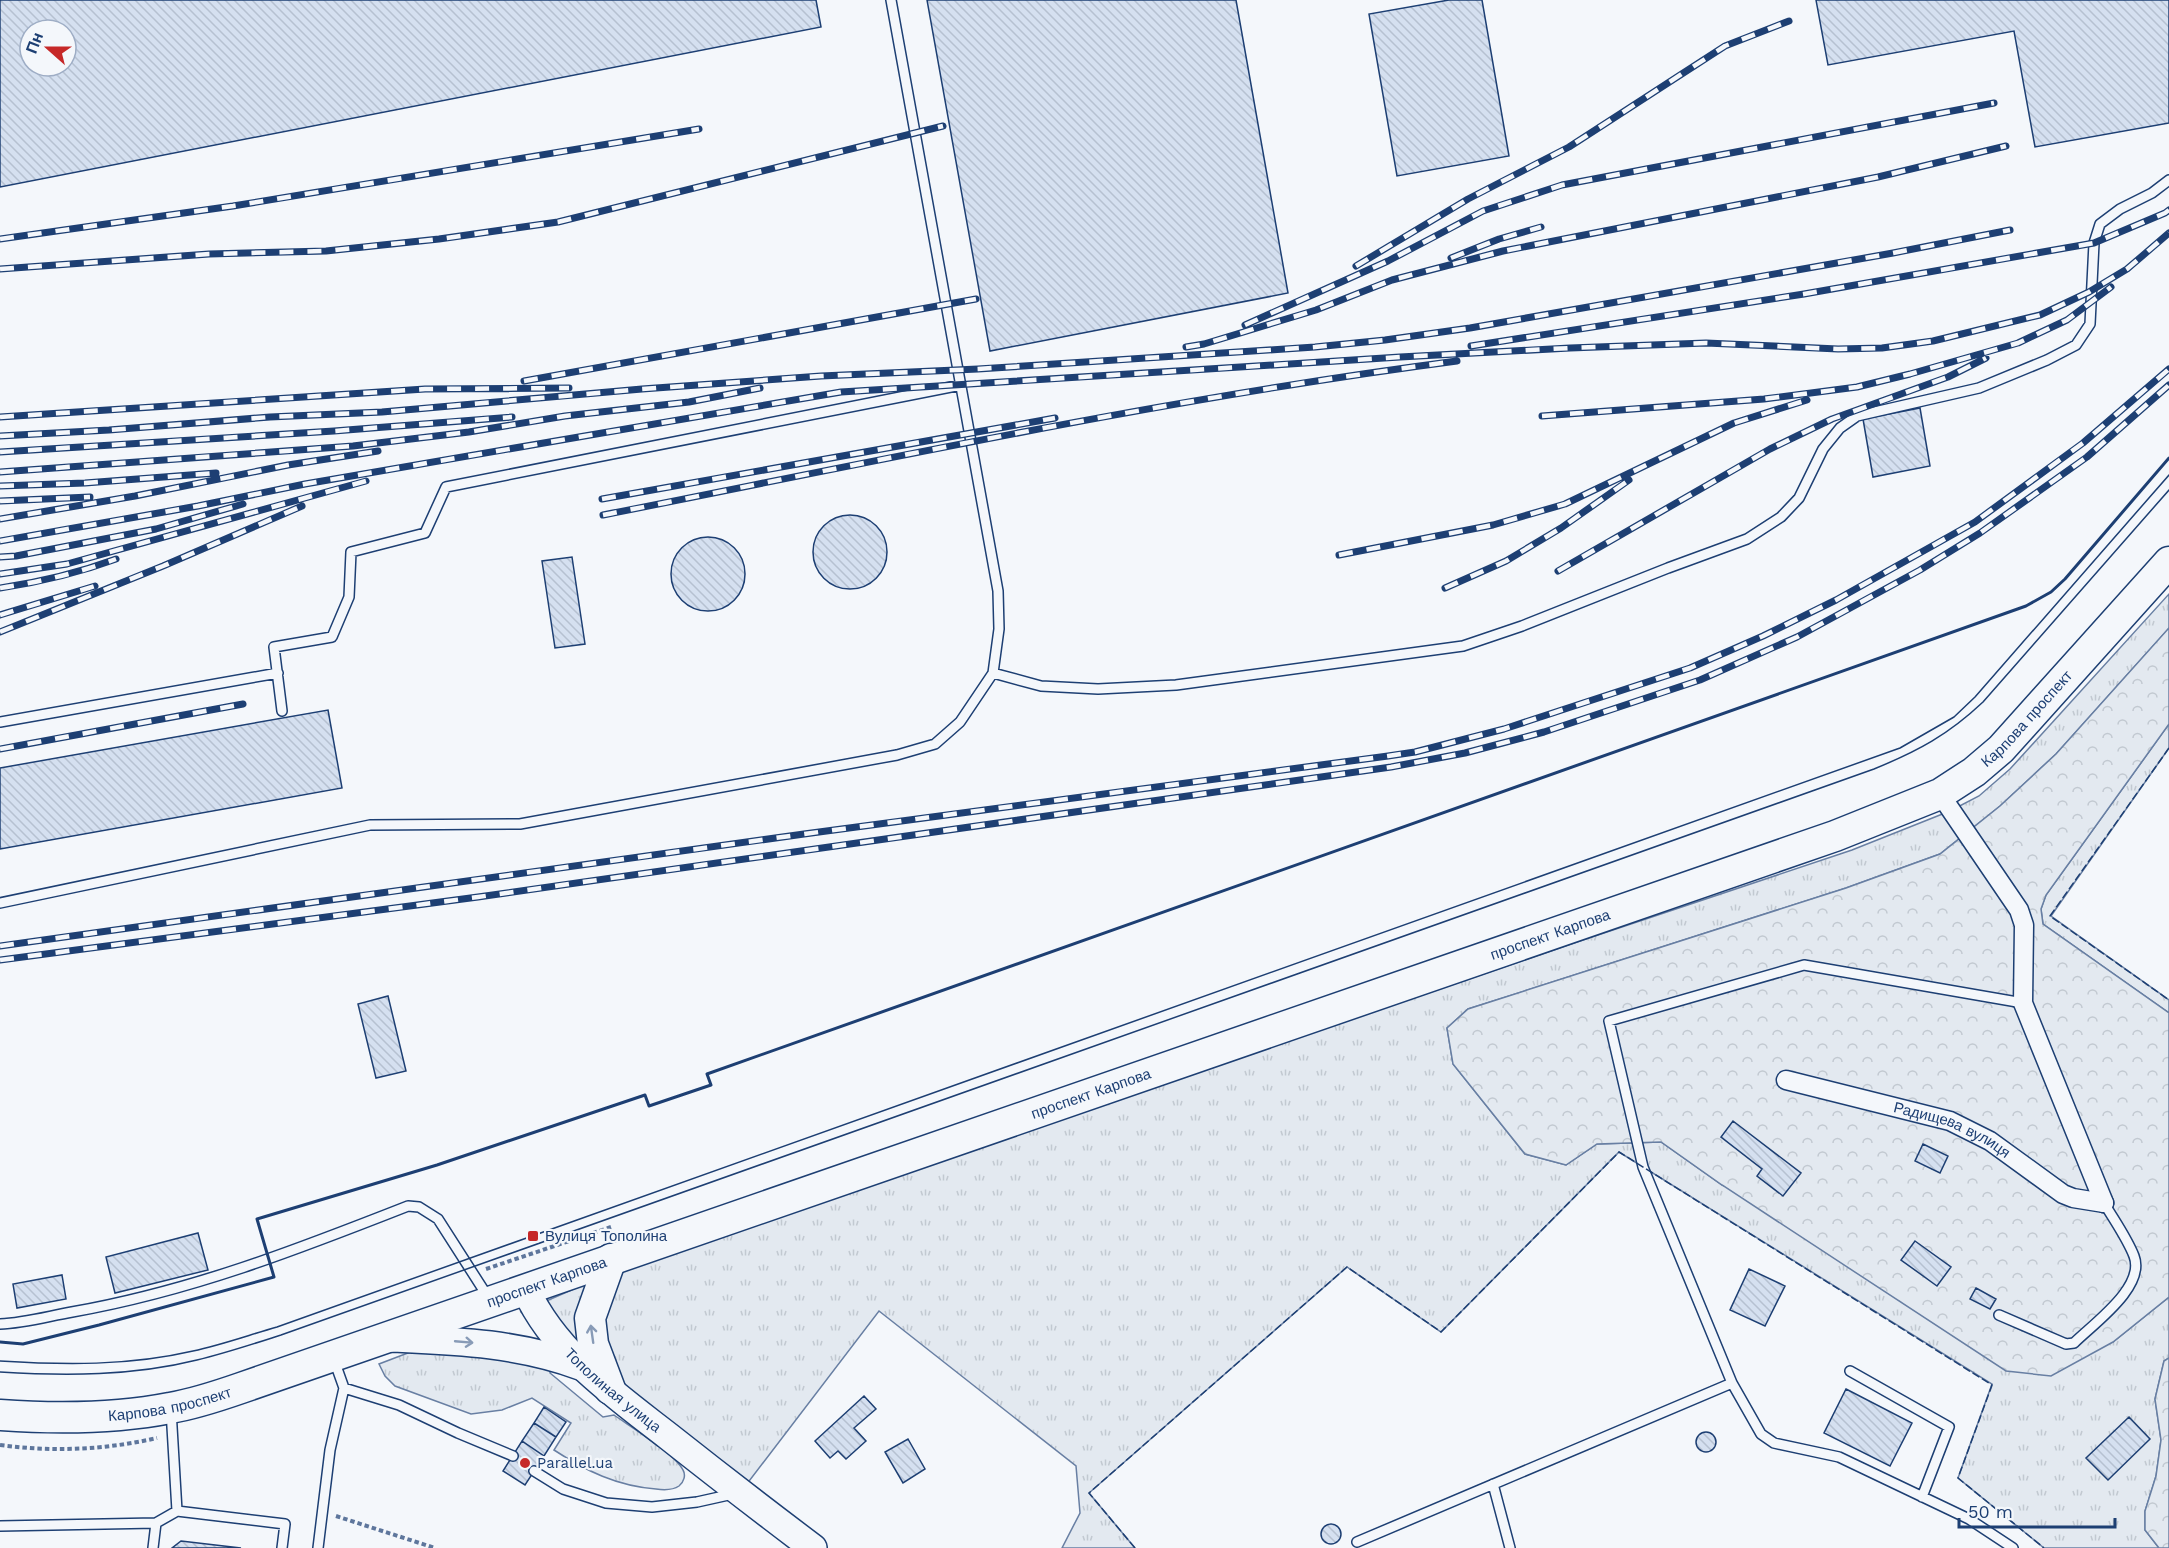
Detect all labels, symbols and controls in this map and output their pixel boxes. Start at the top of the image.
north arrow [18,18,78,78]
text: Пн [22,30,47,56]
street label: Карпова проспект [1978,667,2076,771]
street label: проспект Карпова [1488,905,1613,964]
street label: проспект Карпова [1029,1064,1154,1123]
street label: Радищева вулиця [1892,1098,2014,1162]
place label: Вулиця Тополина [545,1227,668,1245]
marker: Вулиця Тополина [526,1229,540,1243]
street label: проспект Карпова [484,1253,610,1311]
one-way arrow [586,1324,597,1344]
one-way arrow [454,1337,474,1348]
street label: Тополиная улица [561,1344,665,1437]
street label: Карпова проспект [107,1383,234,1425]
place label: Parallel.ua [537,1454,613,1472]
marker: Parallel.ua [518,1456,532,1470]
scale bar [1959,1491,2115,1529]
text: 50 m [1968,1501,2013,1522]

